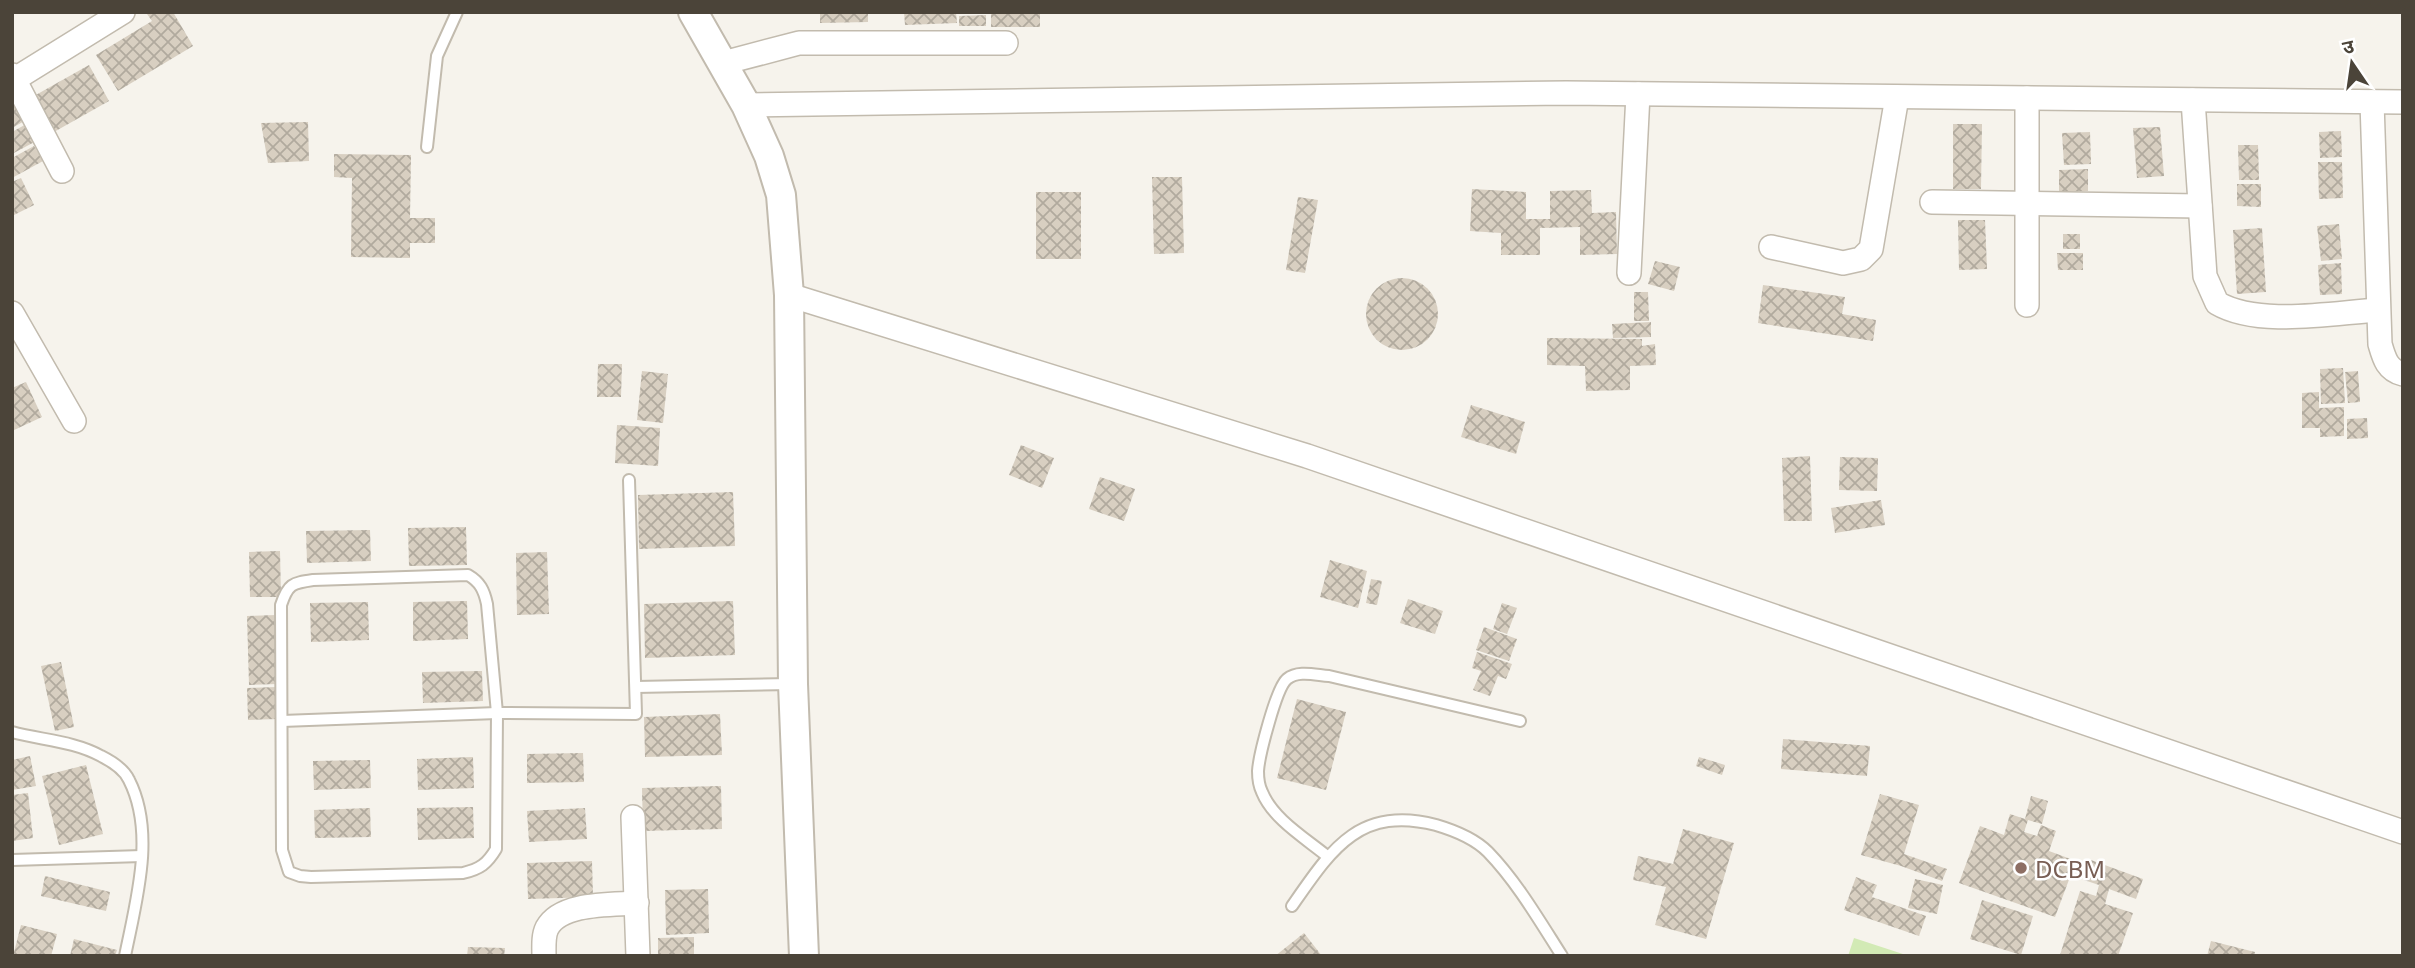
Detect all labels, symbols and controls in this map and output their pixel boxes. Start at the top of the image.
north arrow [2317,28,2387,98]
text: उ [2340,32,2357,60]
place label: DCBM [2035,852,2105,885]
marker: DCBM [2013,860,2029,876]

